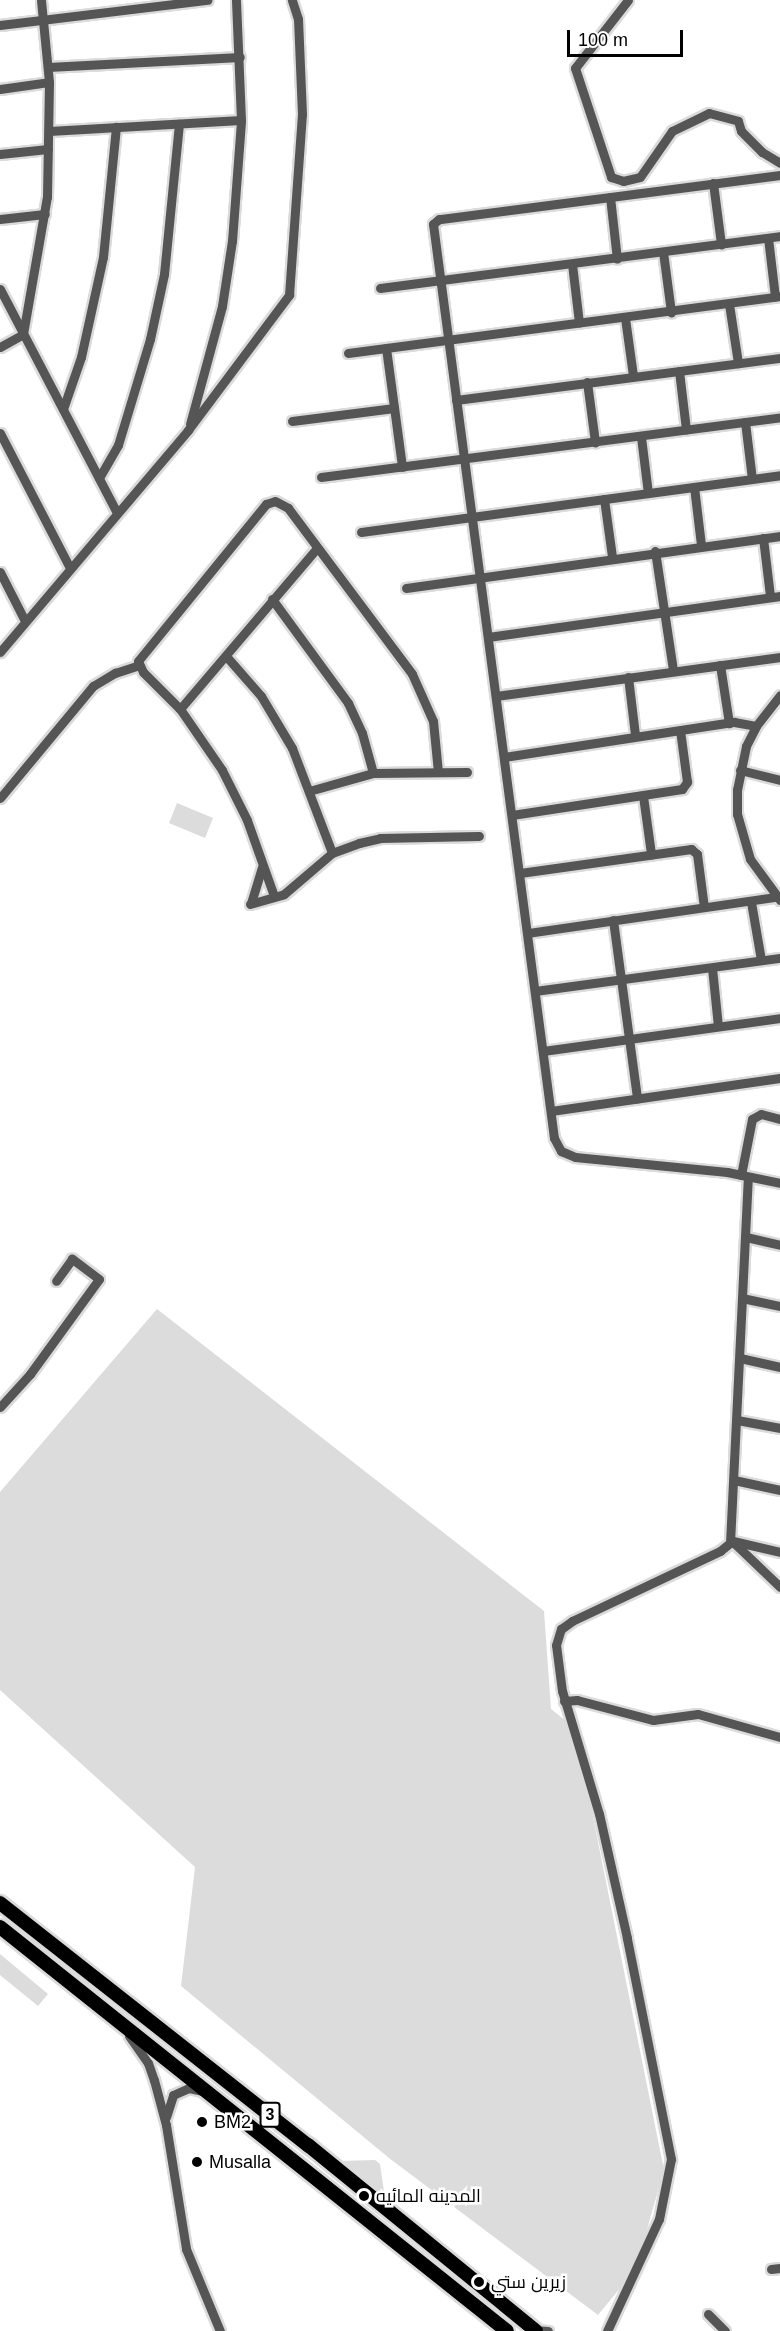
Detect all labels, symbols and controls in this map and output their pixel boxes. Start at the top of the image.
scale bar [570,18,686,56]
text: 100 m [578,30,628,50]
road number: 3 [260,2102,280,2128]
place label: BM2 [214,2111,251,2133]
marker: BM2 [195,2115,209,2129]
place label: Musalla [209,2151,271,2173]
marker: Musalla [190,2155,204,2169]
place label: المدينه المائيه [376,2185,481,2207]
marker: المدينه المائيه [357,2189,371,2203]
place label: زيرين ستي [491,2271,566,2293]
marker: زيرين ستي [472,2275,486,2289]

